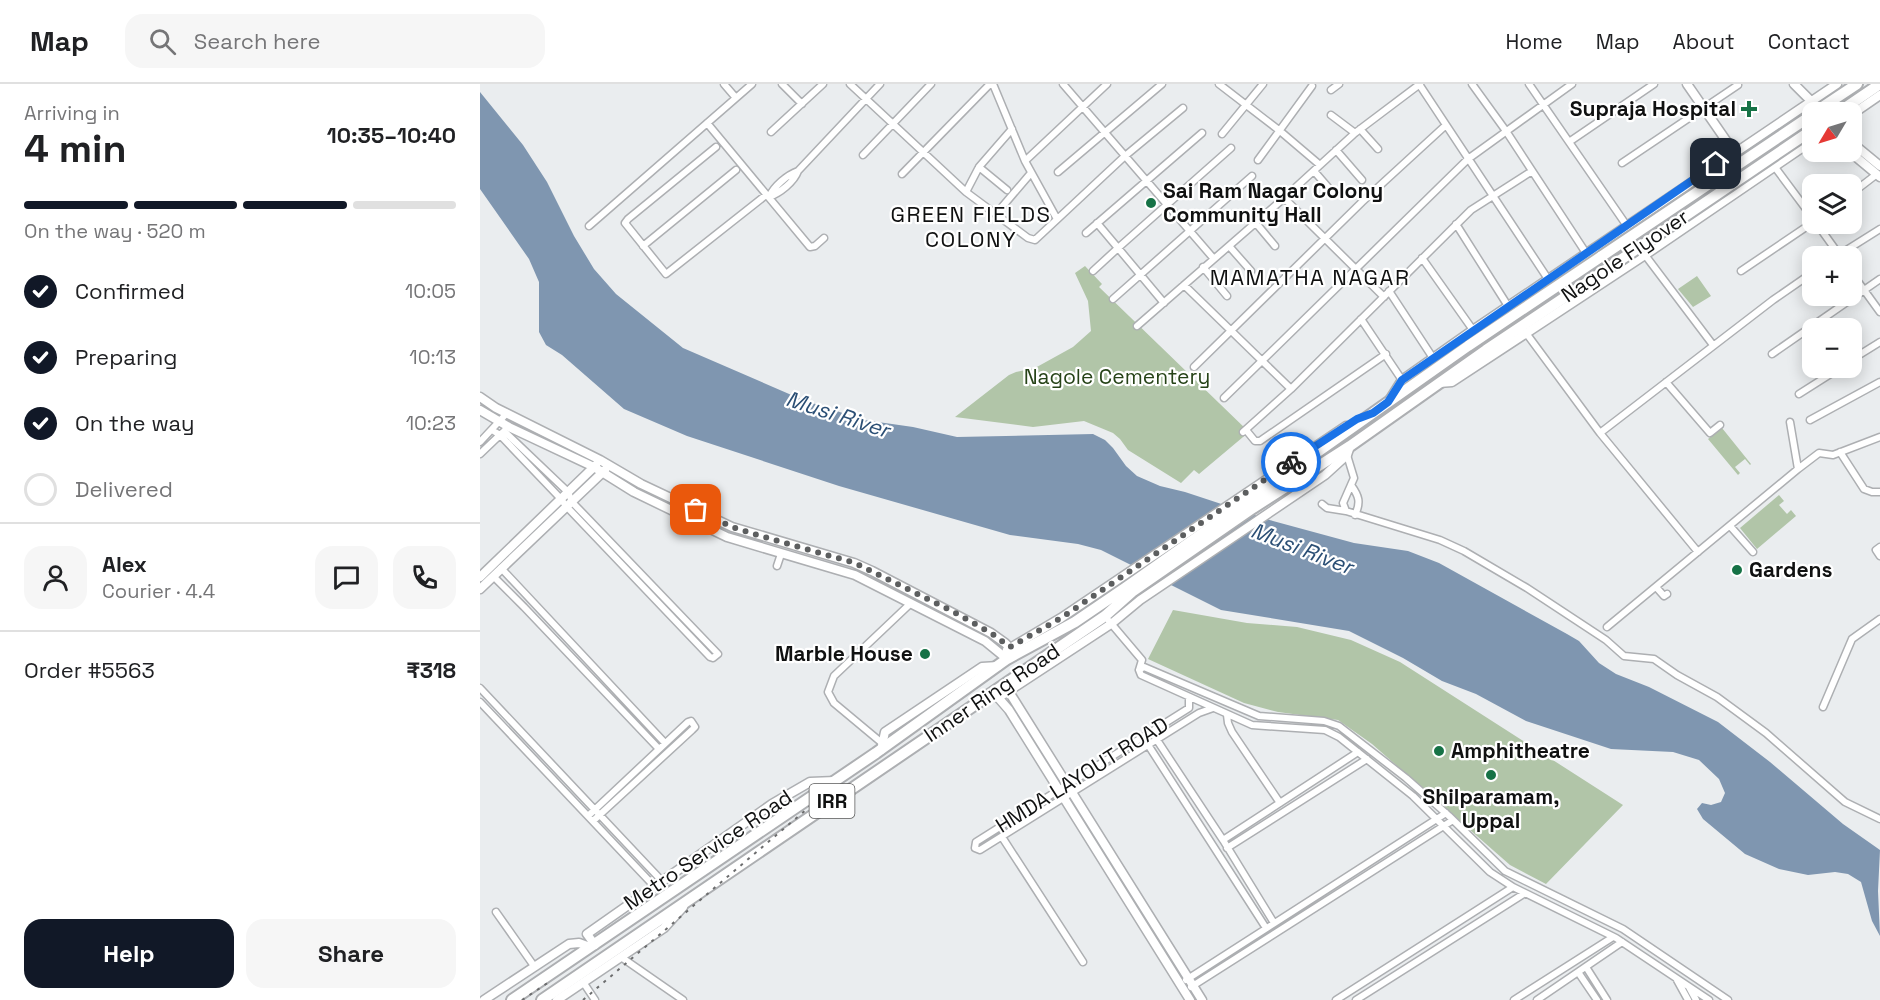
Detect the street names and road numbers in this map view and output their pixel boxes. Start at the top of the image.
street label: Nagole Flyover [1556,203,1694,308]
street label: Inner Ring Road [919,637,1065,748]
street label: HMDA LAYOUT ROAD [990,710,1173,839]
street label: Metro Service Road [618,783,797,916]
road number: IRR [810,784,854,818]

